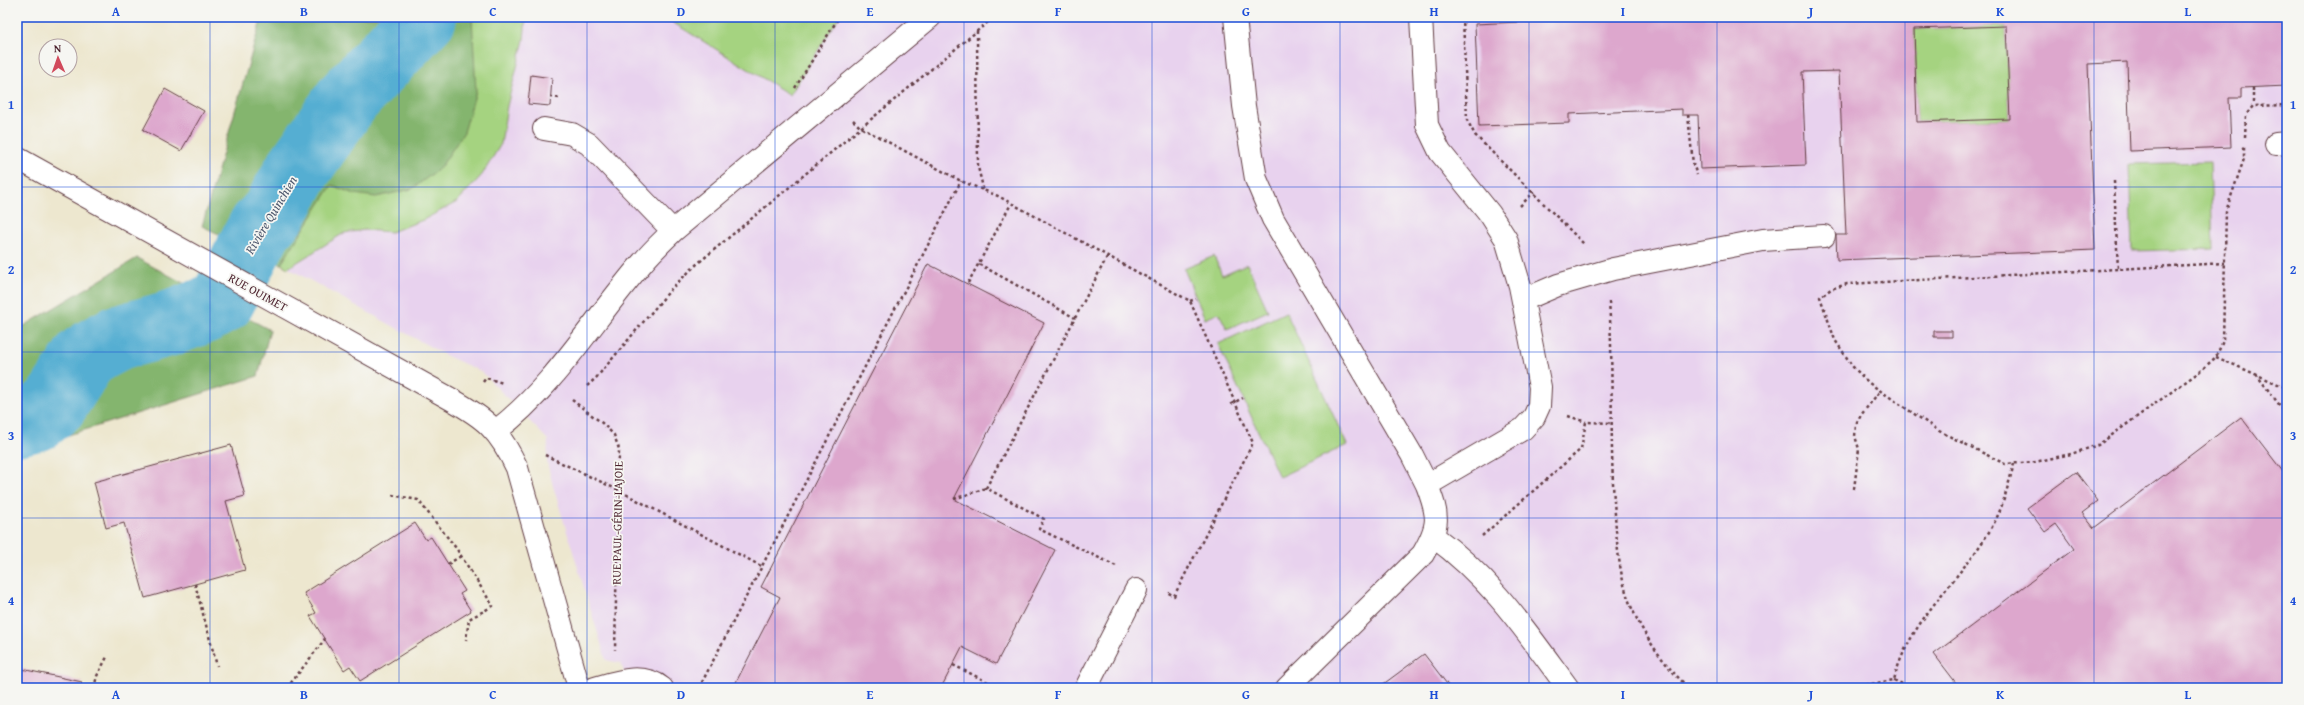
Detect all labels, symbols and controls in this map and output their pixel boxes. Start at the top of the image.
text: A [112,2,121,21]
text: B [300,2,308,21]
text: C [489,2,497,21]
text: D [677,2,685,21]
text: E [867,2,874,21]
text: F [1055,2,1062,21]
text: G [1242,2,1250,21]
text: H [1429,2,1439,21]
text: I [1621,2,1625,21]
text: J [1807,2,1814,21]
text: K [1996,2,2005,21]
text: L [2185,2,2192,21]
north arrow [38,38,78,78]
text: N [54,40,62,56]
text: 1 [8,95,14,114]
text: 1 [2290,95,2296,114]
water label: Rivière Quinchien [240,172,302,258]
text: 2 [8,260,15,279]
text: 2 [2290,260,2297,279]
street label: RUE OUIMET [225,269,291,315]
text: 3 [8,426,14,445]
text: 3 [2290,426,2296,445]
street label: RUE PAUL-GÉRIN-LAJOIE [607,461,627,585]
text: 4 [8,591,15,610]
text: 4 [2290,591,2297,610]
text: A [112,685,121,704]
text: B [300,685,308,704]
text: C [489,685,497,704]
text: D [677,685,685,704]
text: E [867,685,874,704]
text: F [1055,685,1062,704]
text: G [1242,685,1250,704]
text: H [1429,685,1439,704]
text: I [1621,685,1625,704]
text: J [1807,685,1814,704]
text: K [1996,685,2005,704]
text: L [2185,685,2192,704]

